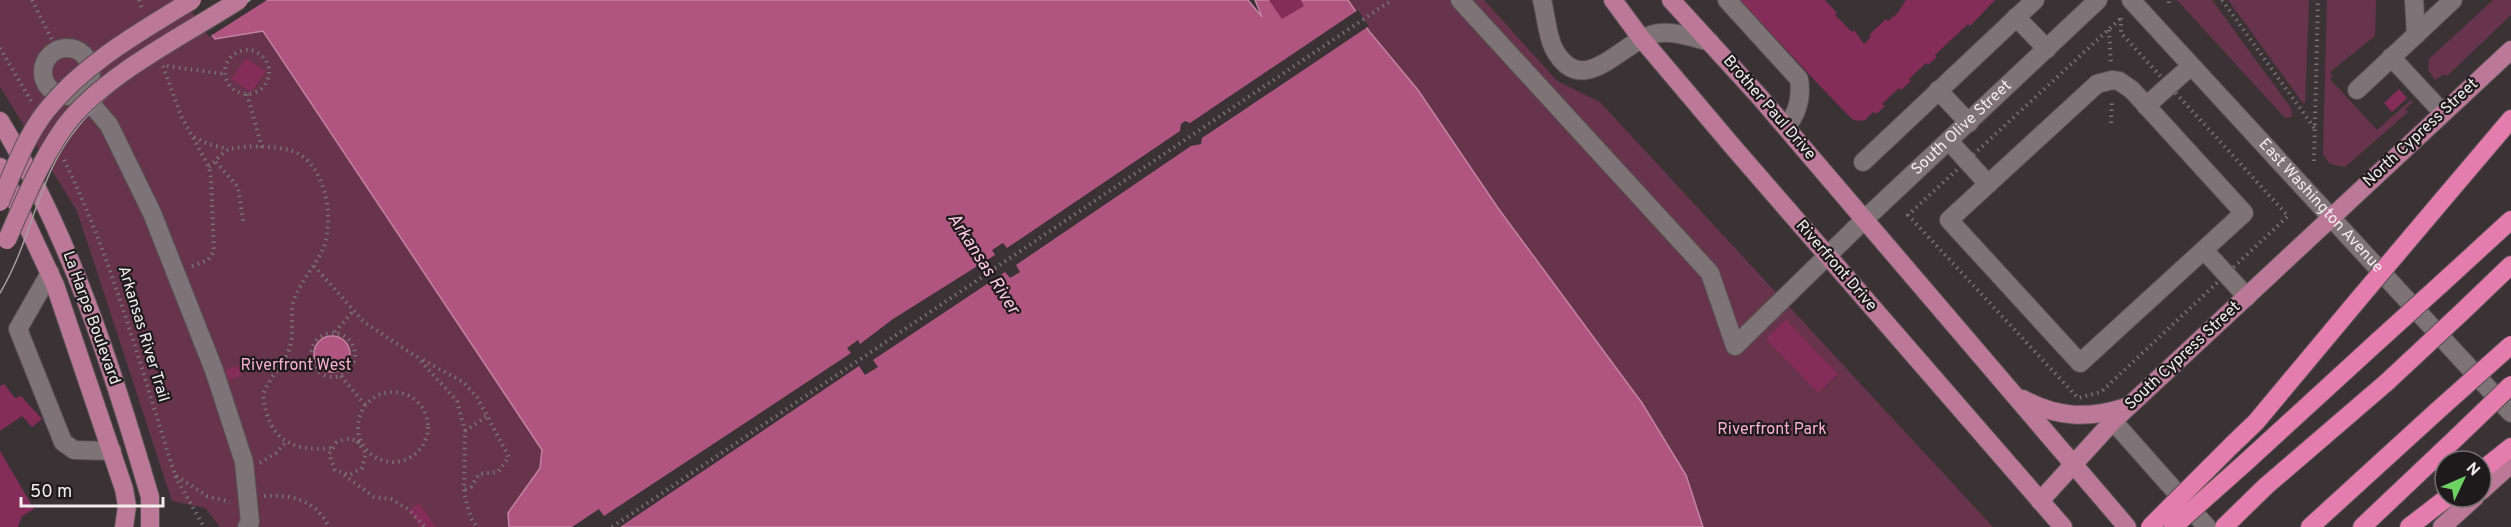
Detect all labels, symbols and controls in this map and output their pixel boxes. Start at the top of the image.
street label: Brother Paul Drive [1718,52,1820,164]
street label: North Cypress Street [2359,75,2483,191]
street label: South Olive Street [1908,76,2016,180]
street label: East Washington Avenue [2254,135,2387,277]
water label: Arkansas River [942,209,1026,321]
street label: Riverfront Drive [1791,216,1881,316]
street label: La Harpe Boulevard [58,249,124,387]
street label: Arkansas River Trail [113,264,173,404]
street label: South Cypress Street [2121,297,2245,415]
park label: Riverfront West [240,356,352,376]
park label: Riverfront Park [1717,420,1827,440]
north arrow [2433,449,2493,509]
text: N [2461,459,2484,481]
scale bar [21,470,164,508]
text: 50 m [30,481,72,504]

